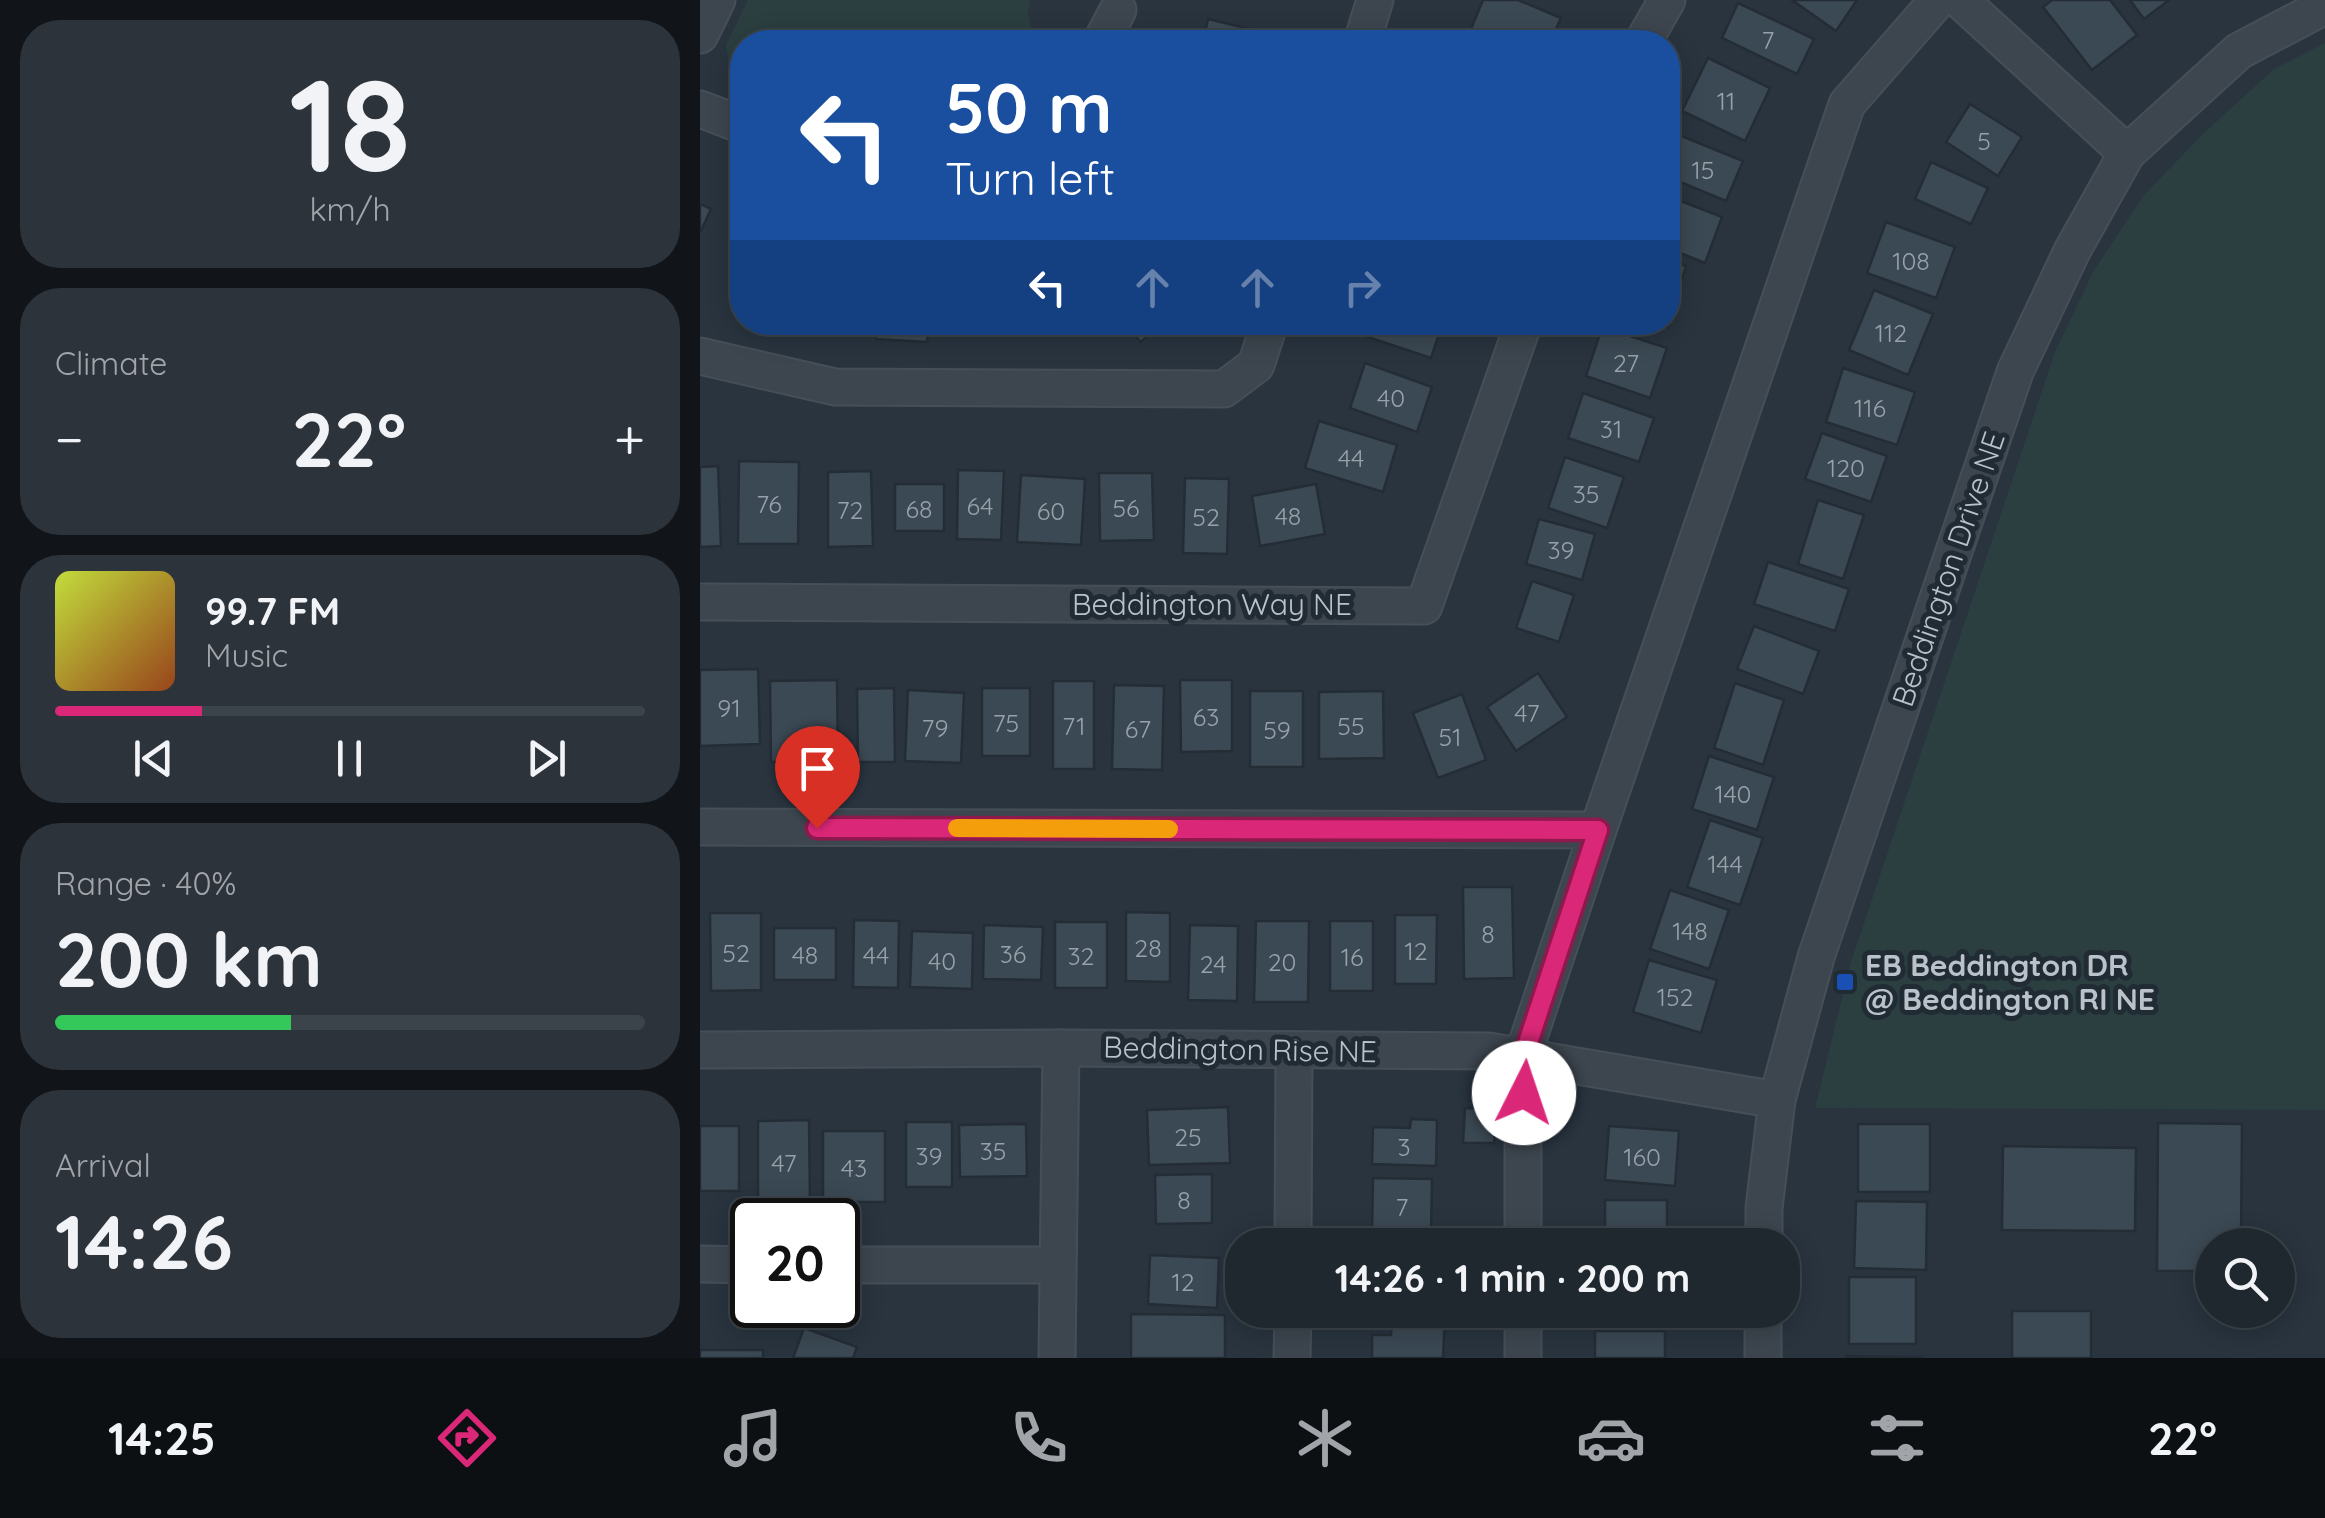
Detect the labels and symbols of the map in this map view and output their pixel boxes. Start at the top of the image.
house number: 7 [1762,24,1775,55]
house number: 11 [1717,85,1735,116]
house number: 5 [1977,125,1991,156]
house number: 15 [1692,154,1714,185]
house number: 108 [1892,245,1930,276]
house number: 112 [1875,317,1907,348]
house number: 27 [1613,347,1639,378]
house number: 40 [1377,382,1405,413]
house number: 116 [1854,392,1886,423]
house number: 31 [1600,413,1622,444]
street label: Beddington Drive NE [1883,427,2013,711]
house number: 44 [1338,442,1364,473]
house number: 120 [1827,452,1865,483]
house number: 35 [1573,478,1599,509]
house number: 76 [756,488,782,519]
house number: 64 [966,490,994,521]
house number: 56 [1112,492,1140,523]
house number: 68 [906,493,932,524]
house number: 72 [837,494,863,525]
house number: 60 [1037,495,1065,526]
house number: 48 [1275,500,1301,531]
house number: 52 [1192,501,1220,532]
house number: 39 [1547,534,1575,565]
street label: Beddington Way NE [1072,585,1352,623]
house number: 91 [717,692,741,723]
house number: 47 [1514,697,1540,728]
house number: 63 [1193,701,1219,732]
house number: 75 [993,707,1019,738]
house number: 71 [1062,710,1086,741]
house number: 55 [1337,710,1365,741]
house number: 79 [922,712,948,743]
house number: 67 [1125,713,1151,744]
house number: 59 [1263,714,1291,745]
house number: 51 [1439,721,1461,752]
pin [775,726,860,829]
house number: 140 [1715,778,1751,809]
house number: 144 [1707,848,1743,879]
house number: 148 [1672,915,1708,946]
house number: 8 [1481,918,1495,949]
house number: 28 [1134,932,1162,963]
house number: 12 [1404,935,1428,966]
house number: 52 [722,937,750,968]
house number: 36 [1000,938,1026,969]
house number: 48 [792,939,818,970]
house number: 44 [863,939,889,970]
house number: 32 [1068,940,1094,971]
house number: 16 [1341,941,1363,972]
house number: 40 [928,945,956,976]
house number: 20 [1268,946,1296,977]
place label: EB Beddington DR @ Beddington RI NE [1865,946,2155,1018]
house number: 24 [1200,948,1226,979]
marker: EB Beddington DR @ Beddington RI NE [1834,971,1856,993]
house number: 152 [1657,981,1693,1012]
street label: Beddington Rise NE [1103,1028,1377,1070]
position arrow [1472,1041,1576,1145]
house number: 25 [1174,1121,1202,1152]
house number: 3 [1397,1131,1411,1162]
house number: 35 [980,1135,1006,1166]
house number: 39 [915,1140,943,1171]
house number: 160 [1623,1141,1661,1172]
house number: 47 [771,1147,797,1178]
house number: 43 [841,1152,867,1183]
house number: 8 [1177,1184,1191,1215]
house number: 7 [1396,1191,1409,1222]
speed limit sign: 20 [730,1198,860,1328]
house number: 12 [1171,1266,1195,1297]

